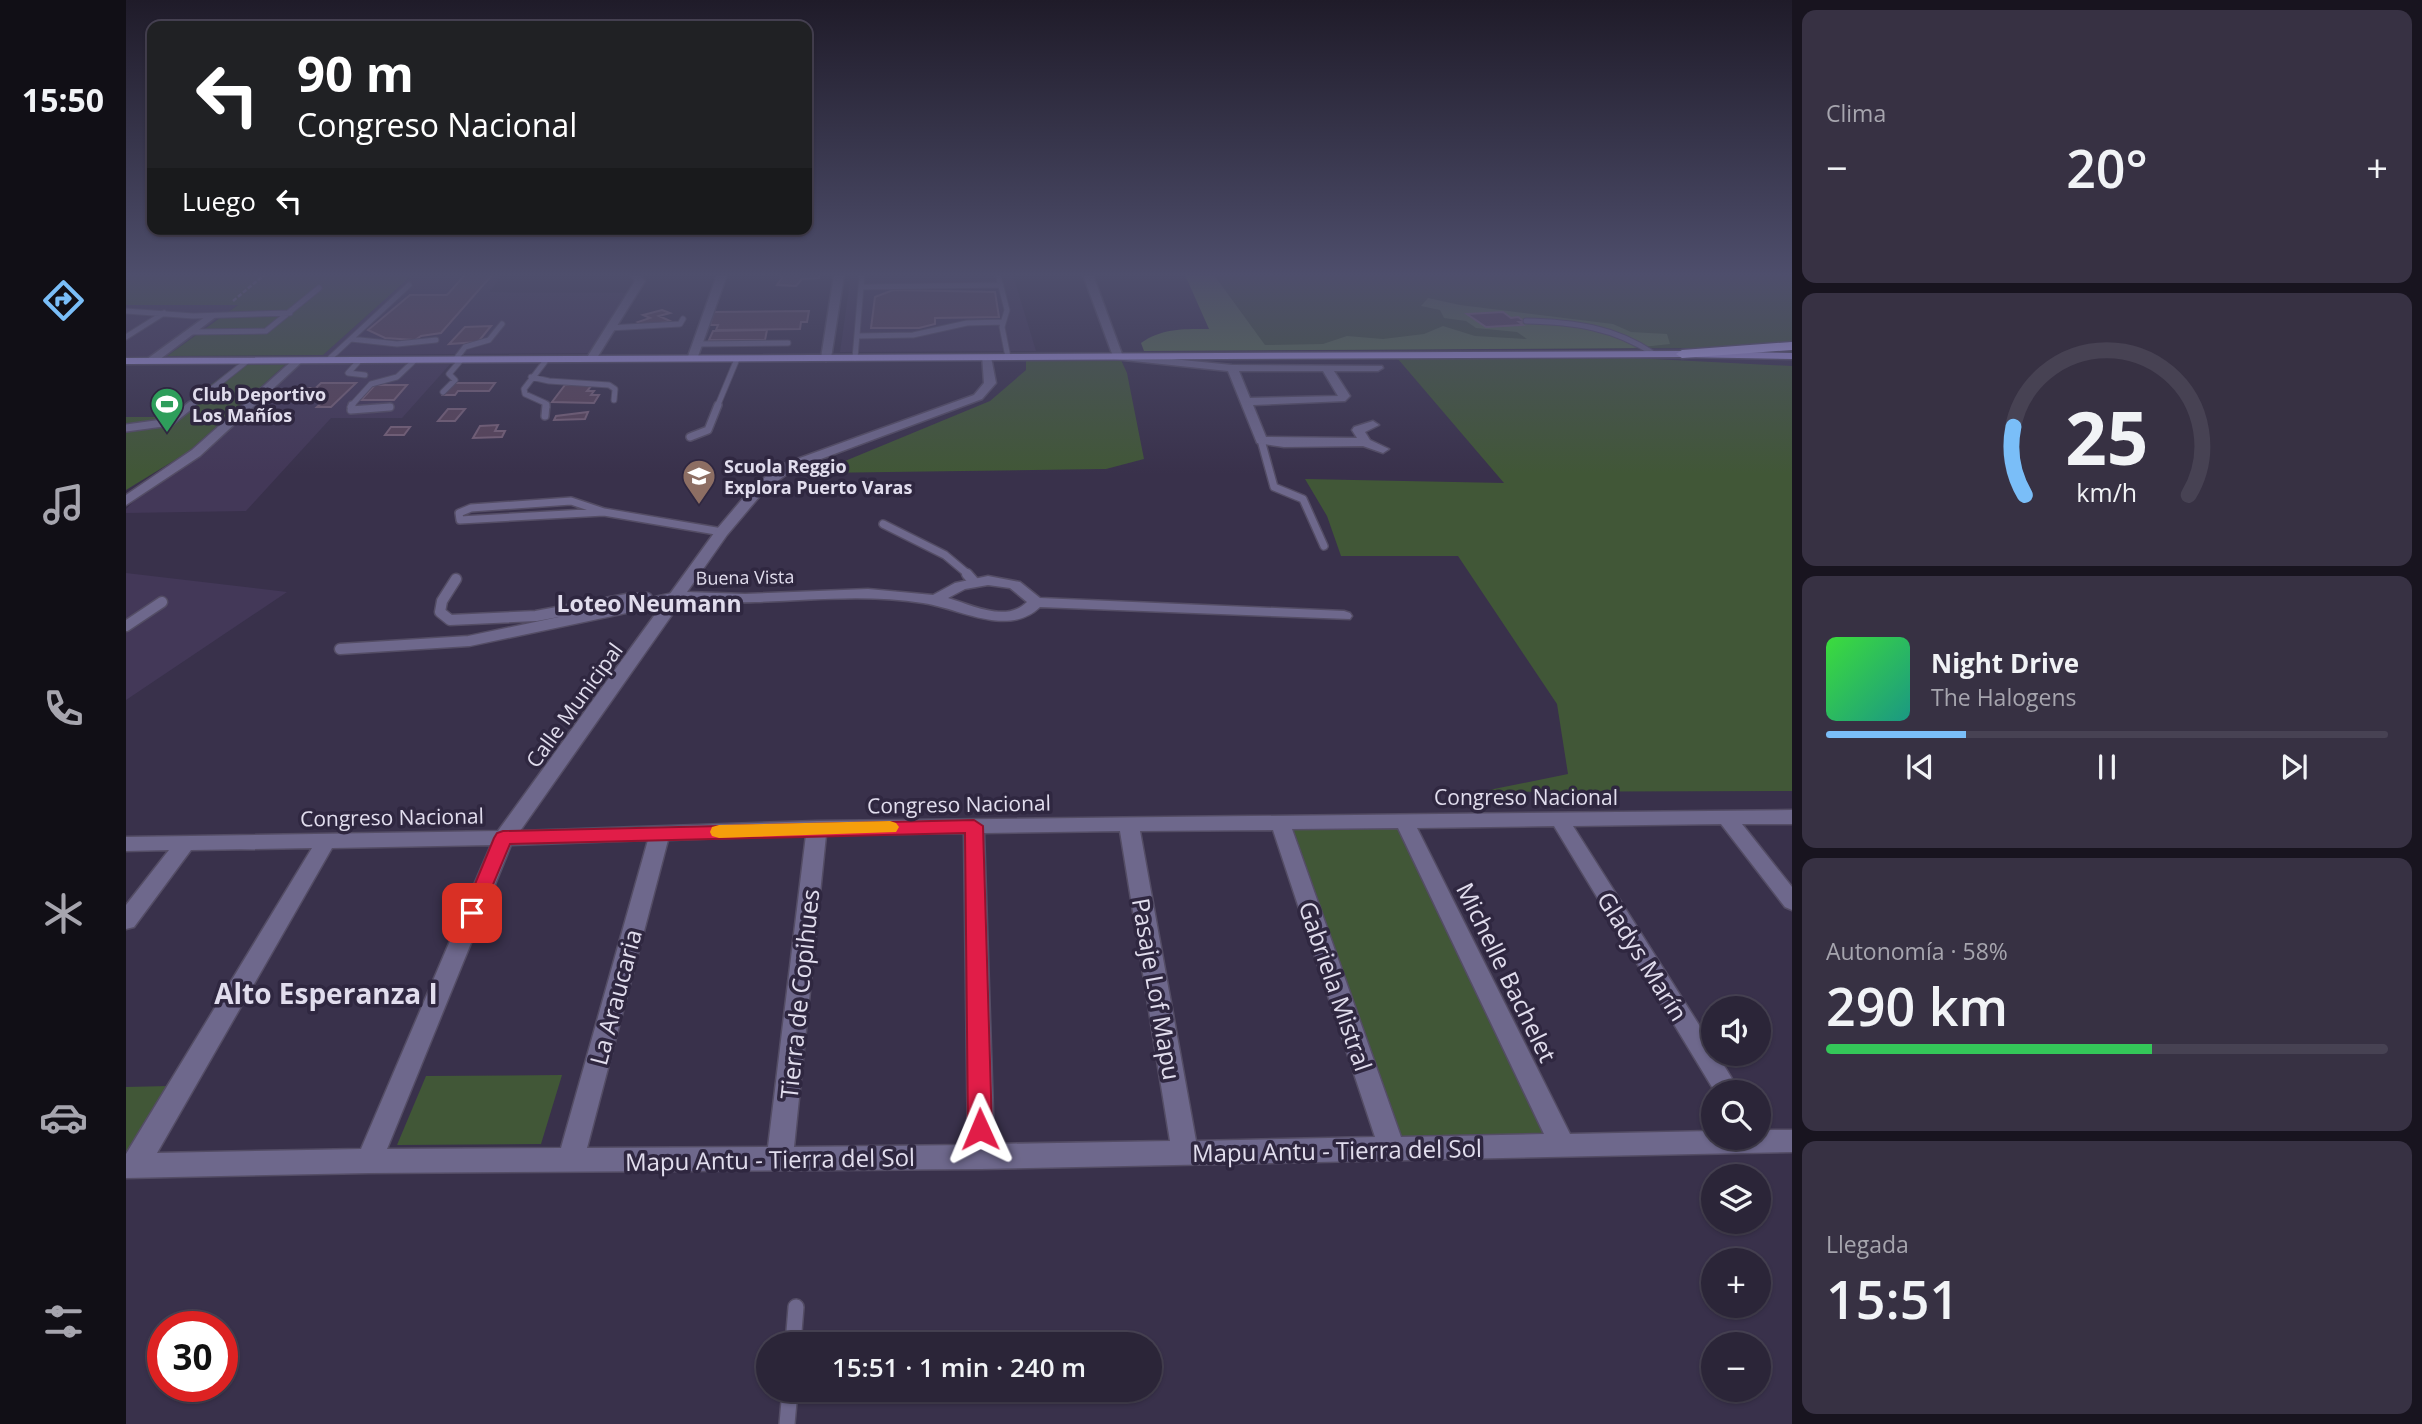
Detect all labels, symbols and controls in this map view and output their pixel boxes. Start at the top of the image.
text: 90 m [297,40,414,106]
icon: left [182,49,273,140]
text: 15:50 [22,78,104,121]
text: Clima [1826,97,1886,129]
text: Congreso Nacional [297,103,577,146]
text: 20° [2066,132,2148,203]
text: − [1826,141,1848,193]
text: + [2366,141,2388,193]
icon: left [270,182,308,220]
text: Luego [182,183,256,219]
icon: directions [39,276,88,325]
place label: Club Deportivo Los Mañíos [192,382,326,427]
sports icon: Club Deportivo Los Mañíos [148,385,186,434]
text: 25 [2065,388,2149,487]
place label: Scuola Reggio Explora Puerto Varas [724,454,912,499]
school or university icon: Scuola Reggio Explora Puerto Varas [680,457,718,506]
text: km/h [2077,475,2137,509]
icon: music [39,480,88,529]
street label: Buena Vista [695,564,795,590]
district label: Loteo Neumann [556,587,742,619]
street label: Calle Municipal [519,637,629,773]
text: Night Drive [1931,645,2079,681]
text: The Halogens [1931,681,2077,713]
icon: phone [39,684,88,733]
icon: previous [1901,748,1939,786]
icon: pause [2088,748,2126,786]
icon: next [2275,748,2313,786]
street label: Congreso Nacional [1434,783,1618,811]
street label: Congreso Nacional [867,788,1051,820]
street label: Congreso Nacional [300,801,484,833]
street label: Michelle Bachelet [1449,877,1565,1067]
pin [442,883,502,943]
street label: Gladys Marín [1590,885,1696,1027]
street label: Tierra de Copihues [772,887,826,1101]
icon: climate [39,889,88,938]
icon: arrive [453,894,491,932]
street label: Pasaje Lof Mapu [1125,896,1189,1082]
street label: Gabriela Mistral [1292,897,1380,1075]
street label: La Araucaria [581,926,649,1068]
text: Autonomía · 58% [1826,935,2008,967]
text: 290 km [1826,970,2008,1041]
district label: Alto Esperanza I [214,974,438,1012]
map controls [1701,996,1771,1402]
button: sound [1701,996,1771,1066]
button: search [1701,1080,1771,1150]
position arrow [943,1092,1017,1166]
icon: car [39,1093,88,1142]
street label: Mapu Antu - Tierra del Sol [1192,1131,1482,1169]
street label: Mapu Antu - Tierra del Sol [625,1140,915,1178]
button: layers [1701,1164,1771,1234]
text: Llegada [1826,1228,1909,1260]
button: + [1701,1248,1771,1318]
text: 15:51 [1826,1263,1959,1334]
icon: filters [39,1297,88,1346]
speed limit sign: 30 [147,1311,238,1402]
button: − [1701,1332,1771,1402]
text: 15:51 · 1 min · 240 m [832,1349,1086,1385]

